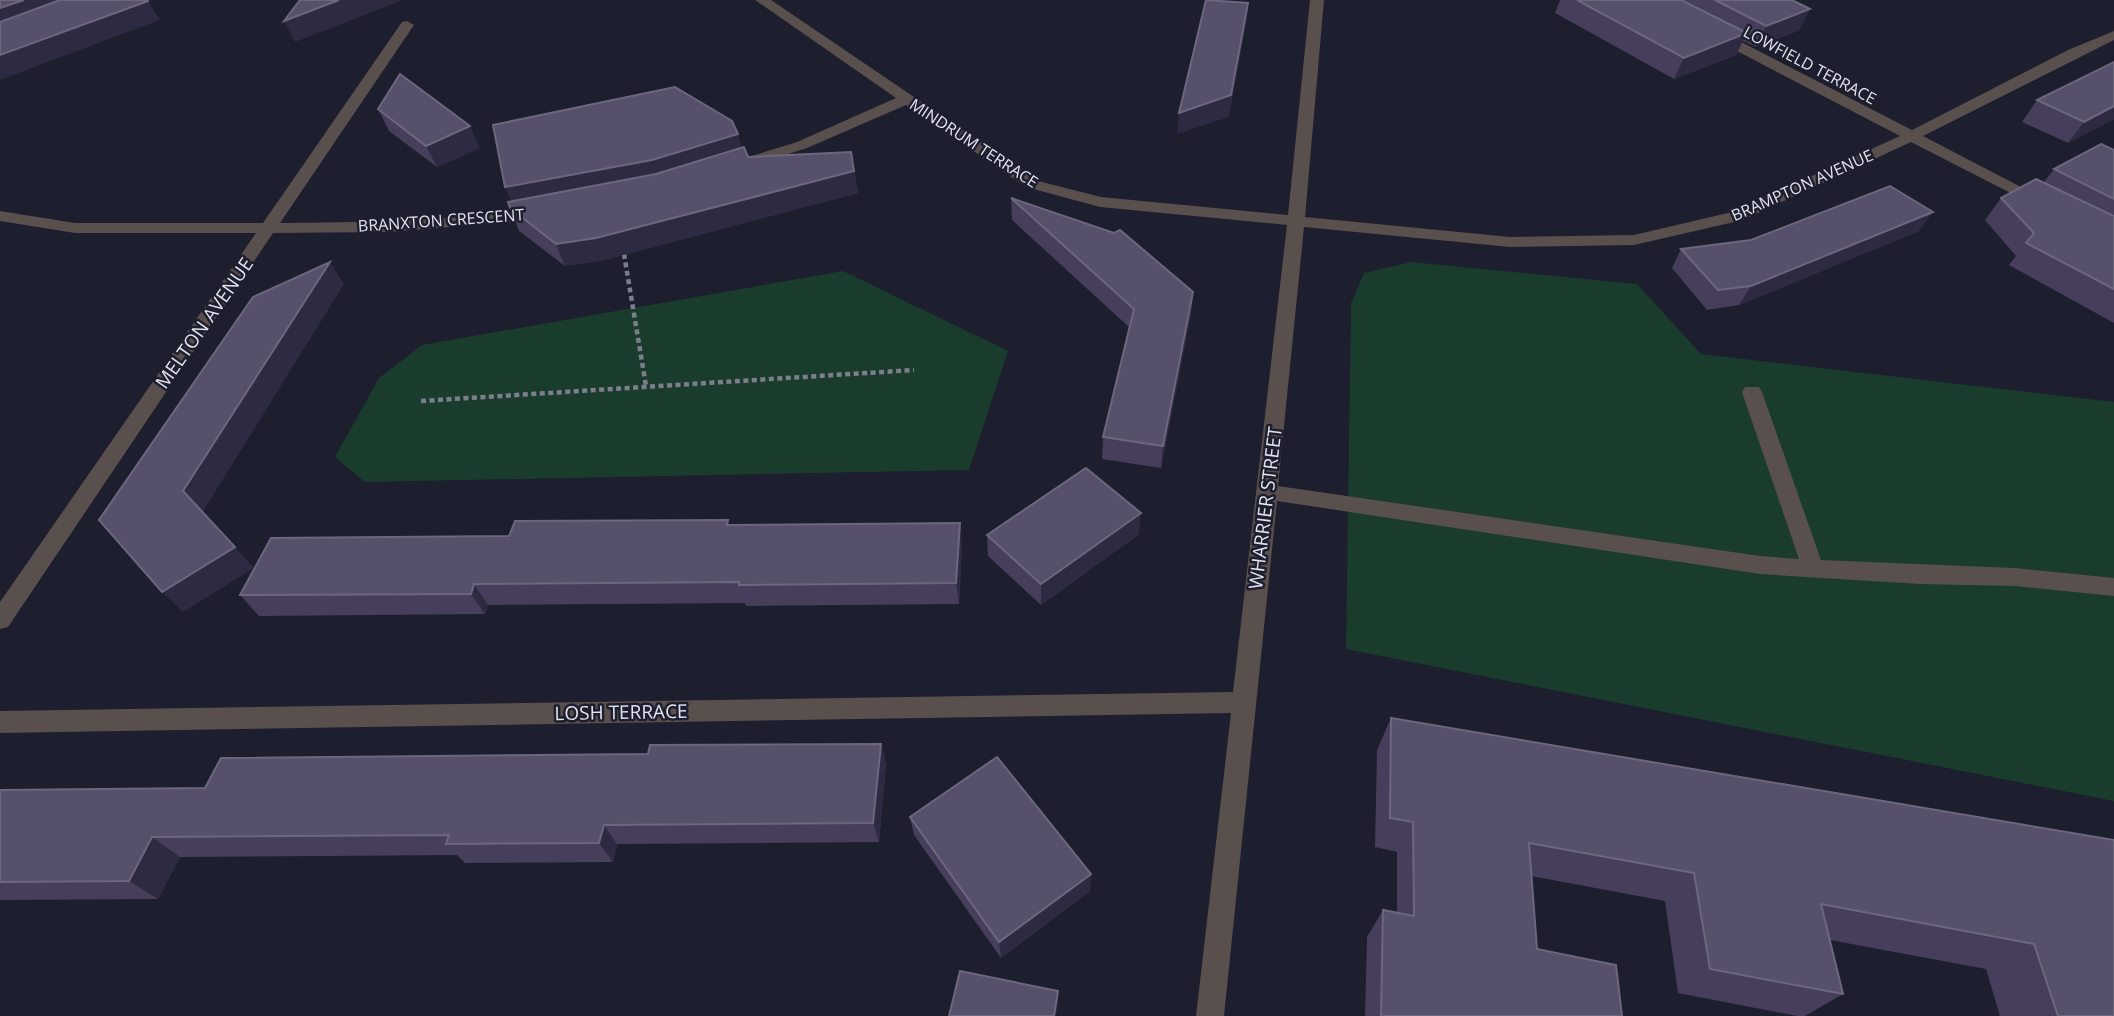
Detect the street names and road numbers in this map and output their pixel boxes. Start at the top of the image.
street label: LOWFIELD TERRACE [1740,21,1880,109]
street label: MINDRUM TERRACE [905,93,1043,193]
street label: BRAMPTON AVENUE [1728,144,1876,226]
street label: BRANXTON CRESCENT [357,203,525,237]
street label: MELTON AVENUE [149,252,259,394]
street label: WHARRIER STREET [1242,425,1288,591]
street label: LOSH TERRACE [554,698,688,726]

